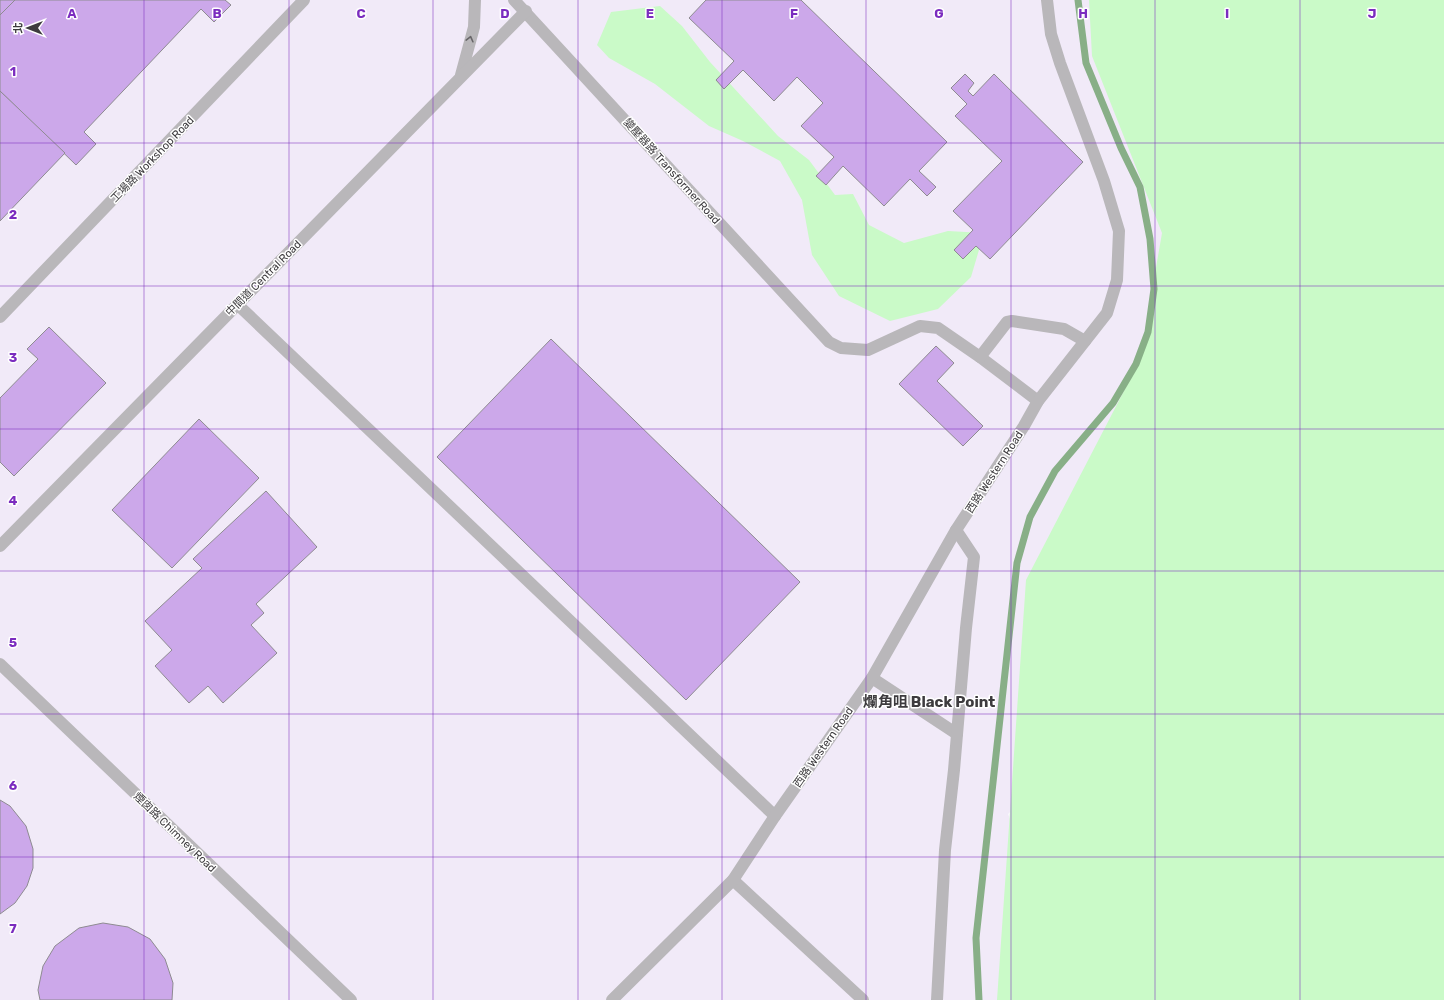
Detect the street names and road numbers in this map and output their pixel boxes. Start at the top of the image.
street label: 工場路 Workshop Road [108,114,197,205]
street label: 變壓器路 Transformer Road [621,116,723,227]
street label: 中間道 Central Road [223,238,304,319]
street label: 西路 Western Road [963,429,1026,516]
street label: 西路 Western Road [791,705,856,790]
street label: 煙囱路 Chimney Road [131,790,218,875]

